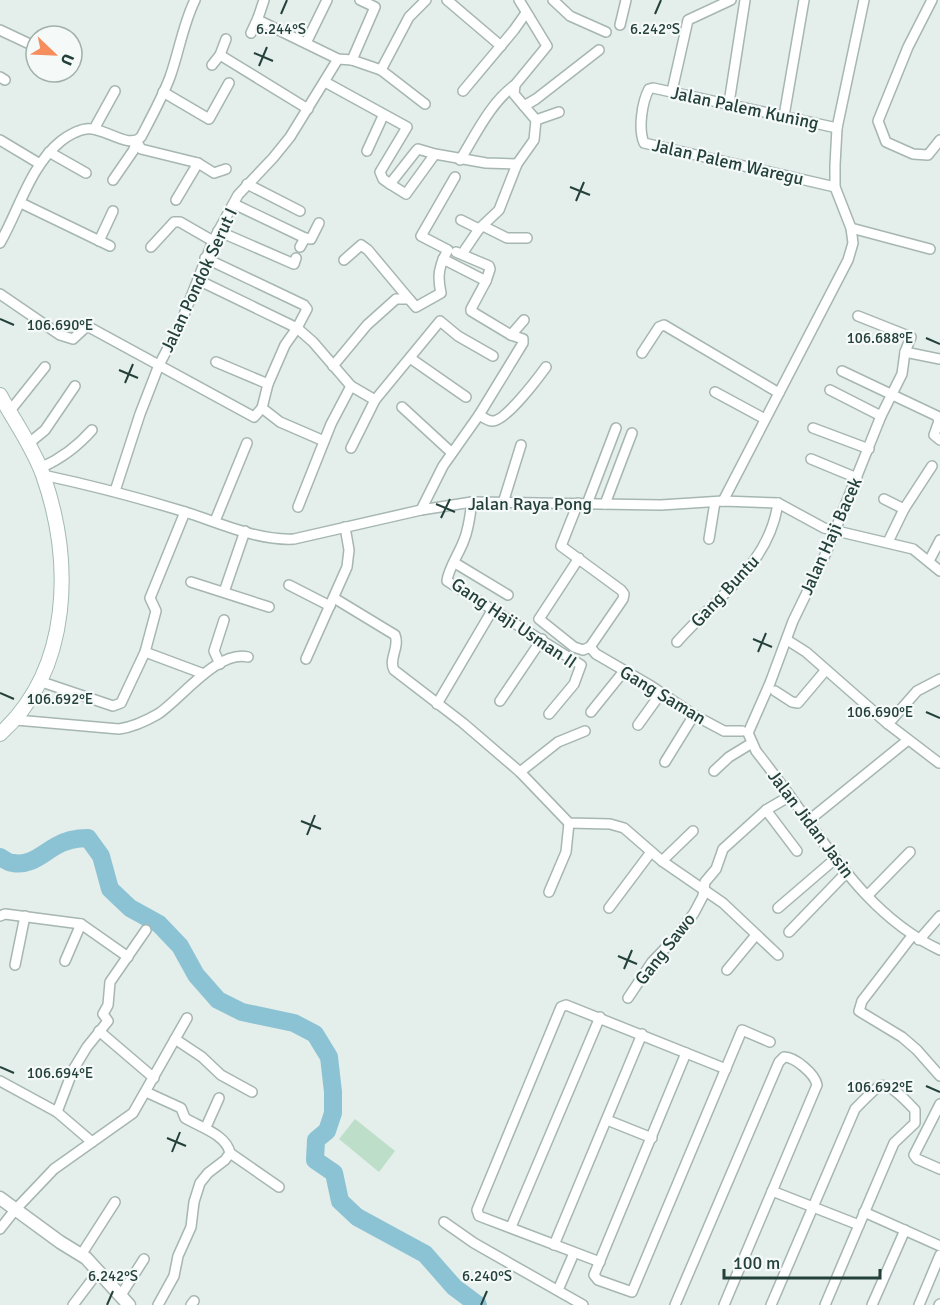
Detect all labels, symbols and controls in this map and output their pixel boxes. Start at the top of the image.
text: 6.244°S [256,20,306,38]
text: 6.242°S [630,20,680,38]
north arrow [24,24,84,84]
text: U [56,51,78,68]
street label: Jalan Palem Kuning [669,82,821,134]
street label: Jalan Palem Waregu [650,134,806,190]
street label: Jalan Pondok Serut I [156,204,242,356]
text: 106.690°E [27,316,93,334]
text: 106.688°E [847,329,913,347]
street label: Jalan Haji Bacek [795,474,867,598]
street label: Jalan Raya Pong [468,493,592,515]
street label: Gang Buntu [686,550,764,632]
street label: Gang Haji Usman II [447,573,581,673]
street label: Gang Saman [616,661,710,729]
text: 106.692°E [27,690,93,708]
text: 106.690°E [847,703,913,721]
street label: Jalan Jidan Jasin [763,766,859,882]
street label: Gang Sawo [630,909,700,989]
text: 106.694°E [27,1064,93,1082]
text: 106.692°E [847,1078,913,1096]
scale bar [724,1242,880,1280]
text: 100 m [733,1252,780,1274]
text: 6.242°S [88,1267,138,1285]
text: 6.240°S [462,1267,512,1285]

